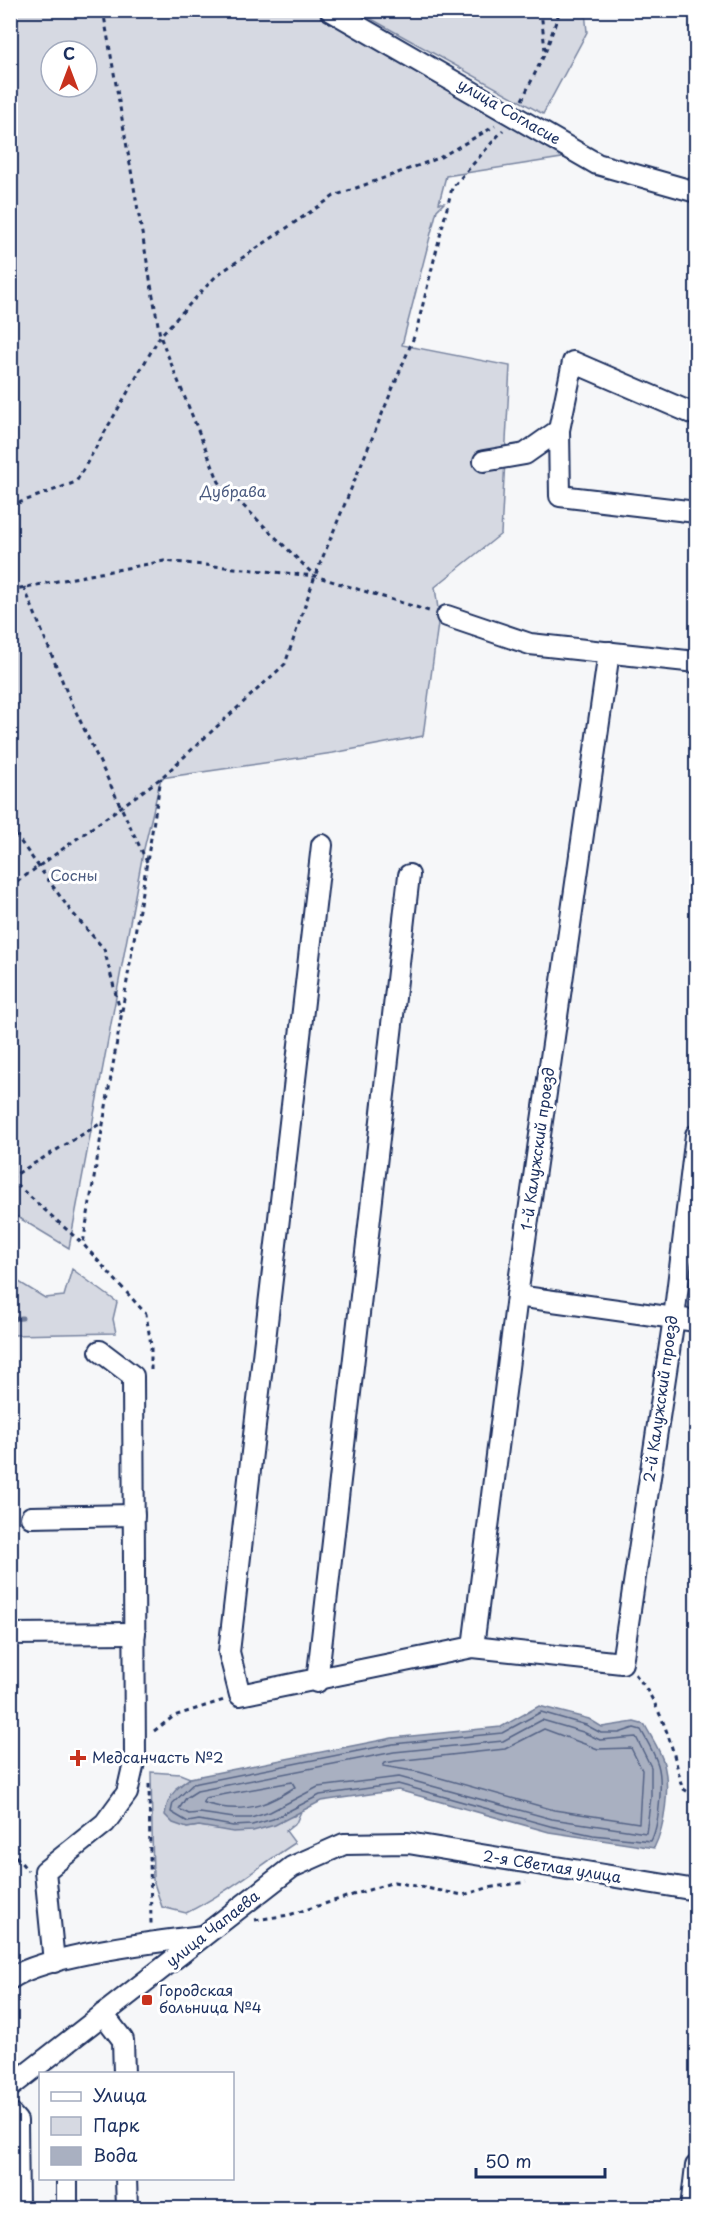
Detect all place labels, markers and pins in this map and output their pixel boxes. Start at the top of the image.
place label: Медсанчасть №2 [92,1745,224,1768]
marker: Медсанчасть №2 [69,1749,87,1767]
place label: Городская больница №4 [159,1978,262,2018]
marker: Городская больница №4 [140,1993,154,2007]

